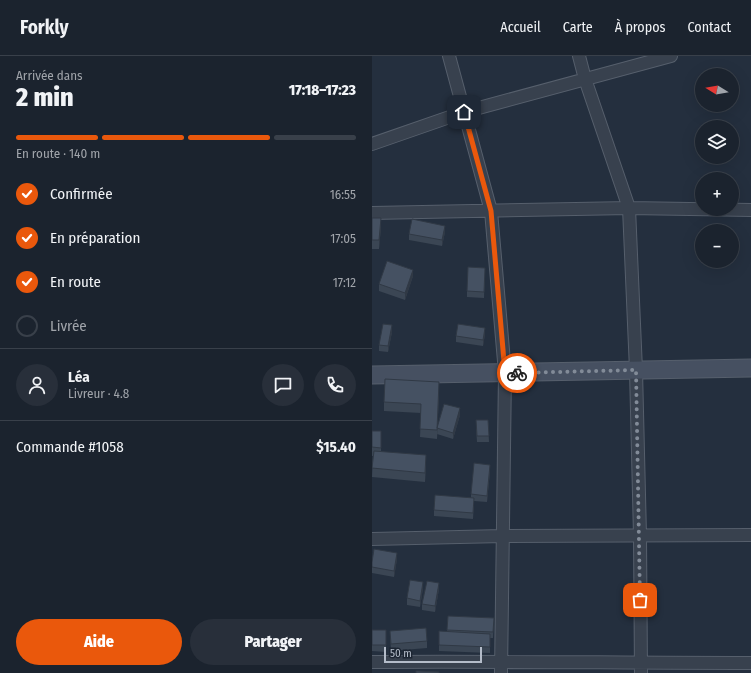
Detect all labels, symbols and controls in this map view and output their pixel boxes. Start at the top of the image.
text: Forkly [20,16,69,39]
text: Accueil [500,19,541,36]
text: Carte [563,19,593,36]
text: À propos [615,19,666,36]
text: Contact [688,19,731,36]
text: Arrivée dans [16,68,83,83]
north arrow [695,68,739,112]
map controls [695,68,739,268]
text: 17:18–17:23 [289,81,356,99]
text: 2 min [16,82,74,113]
pin [447,95,481,129]
icon: home [453,101,475,123]
button: layers [695,120,739,164]
text: En route · 140 m [16,146,100,161]
button: + [695,172,739,216]
icon: check [16,183,38,205]
text: Confirmée [50,185,113,203]
text: 16:55 [330,187,356,202]
button: − [695,224,739,268]
icon: check [16,227,38,249]
text: En préparation [50,229,140,247]
text: 17:05 [330,231,356,246]
icon: check [16,271,38,293]
text: En route [50,273,101,291]
text: 17:12 [333,275,356,290]
text: Livrée [50,317,87,335]
courier [497,353,537,393]
icon: bike [506,362,528,384]
button: person [16,364,58,406]
button: chat [262,364,304,406]
button: phone [314,364,356,406]
text: Léa [68,368,90,386]
text: Livreur · 4.8 [68,386,129,401]
text: Commande #1058 [16,438,124,456]
text: $15.40 [316,438,356,456]
pin [623,583,657,617]
icon: bag [629,589,651,611]
button: Aide [16,619,182,665]
button: Partager [190,619,356,665]
scale bar [384,645,482,664]
text: 50 m [390,647,412,660]

